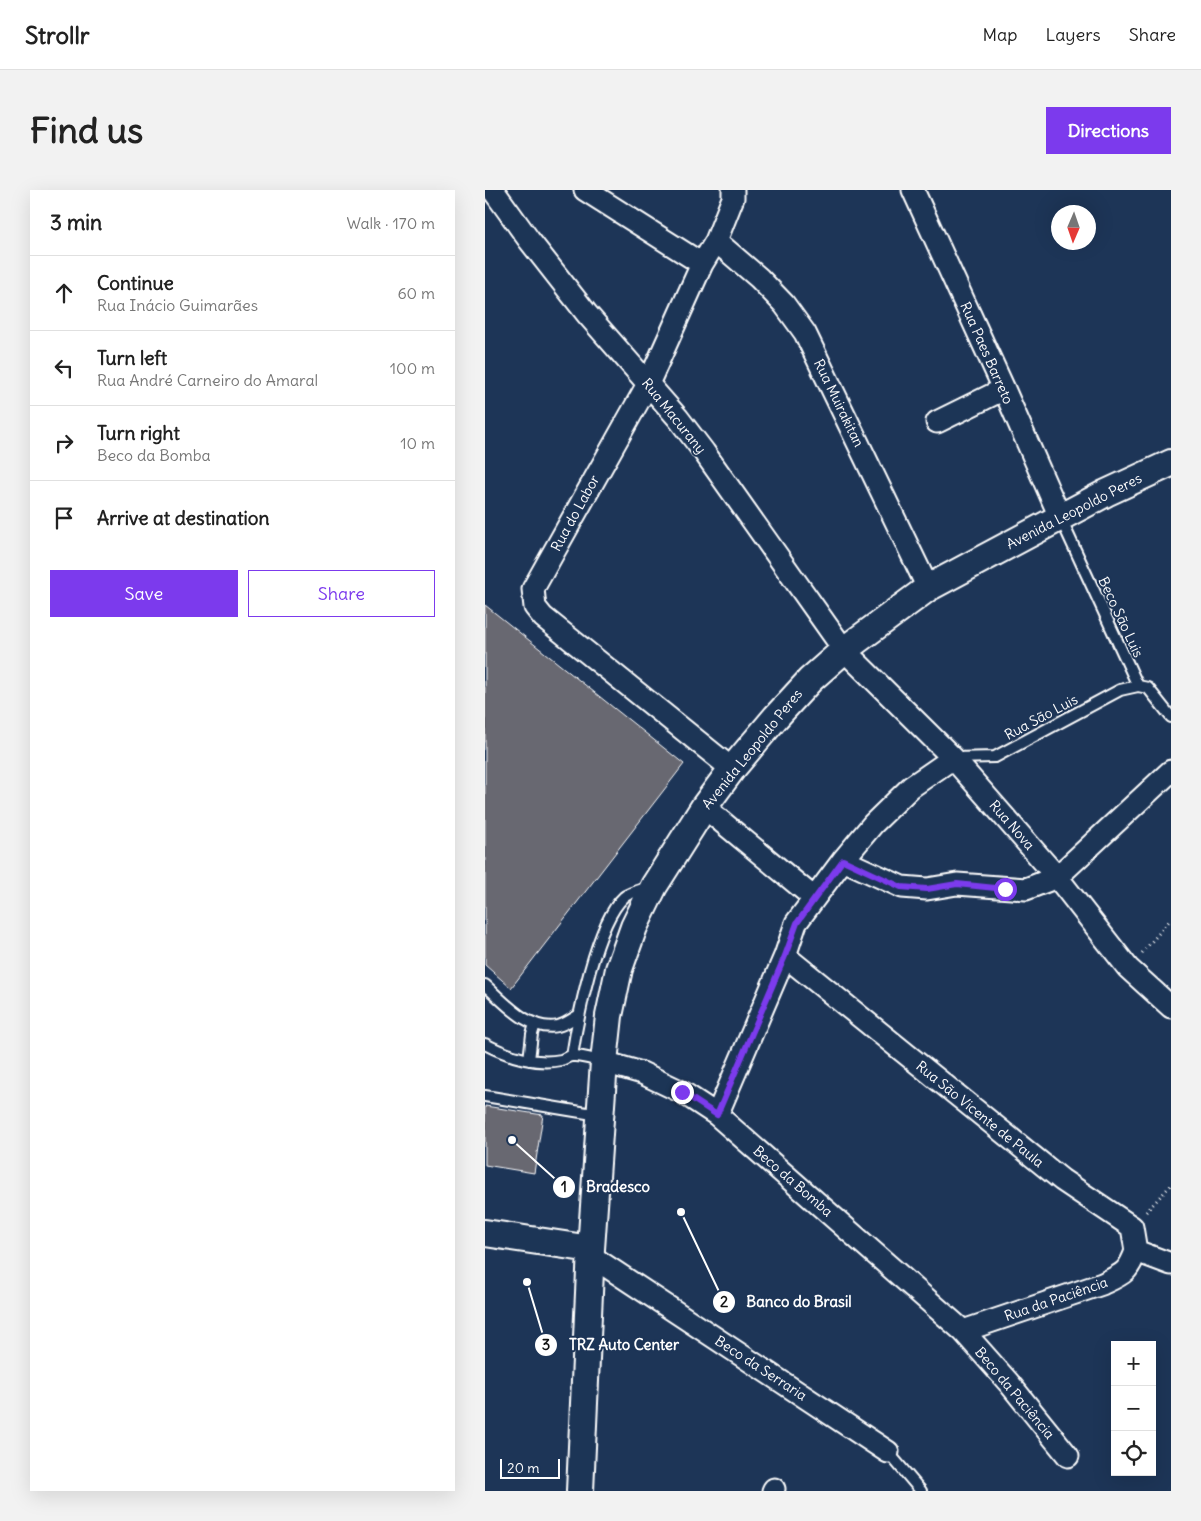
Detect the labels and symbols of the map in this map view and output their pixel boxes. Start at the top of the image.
north arrow [1051,205,1096,250]
street label: Rua Paes Barreto [956,299,1018,407]
street label: Rua Muirakitan [810,356,868,450]
street label: Rua Macurany [638,374,710,458]
street label: Avenida Leopoldo Peres [1003,469,1145,553]
street label: Rua do Labor [547,471,603,554]
street label: Beco São Luis [1094,574,1148,660]
street label: Avenida Leopoldo Peres [698,685,806,813]
street label: Rua São Luis [1001,690,1081,744]
street label: Rua Nova [985,796,1039,854]
route start [994,878,1017,901]
street label: Rua São Vicente de Paula [912,1057,1048,1171]
route end [671,1081,694,1104]
street label: Beco da Bomba [750,1142,836,1220]
callout: Bradesco [551,1172,660,1202]
text: 1 [561,1177,567,1196]
text: Bradesco [586,1177,651,1196]
street label: Rua da Paciência [1002,1273,1110,1325]
callout: Banco do Brasil [712,1287,862,1317]
text: 2 [720,1292,728,1311]
text: Banco do Brasil [746,1292,852,1311]
callout: TRZ Auto Center [534,1330,689,1360]
street label: Beco da Serraria [712,1332,810,1404]
text: 3 [542,1335,550,1354]
text: TRZ Auto Center [569,1335,680,1354]
street label: Beco da Paciência [971,1343,1059,1443]
scale bar [500,1456,560,1479]

